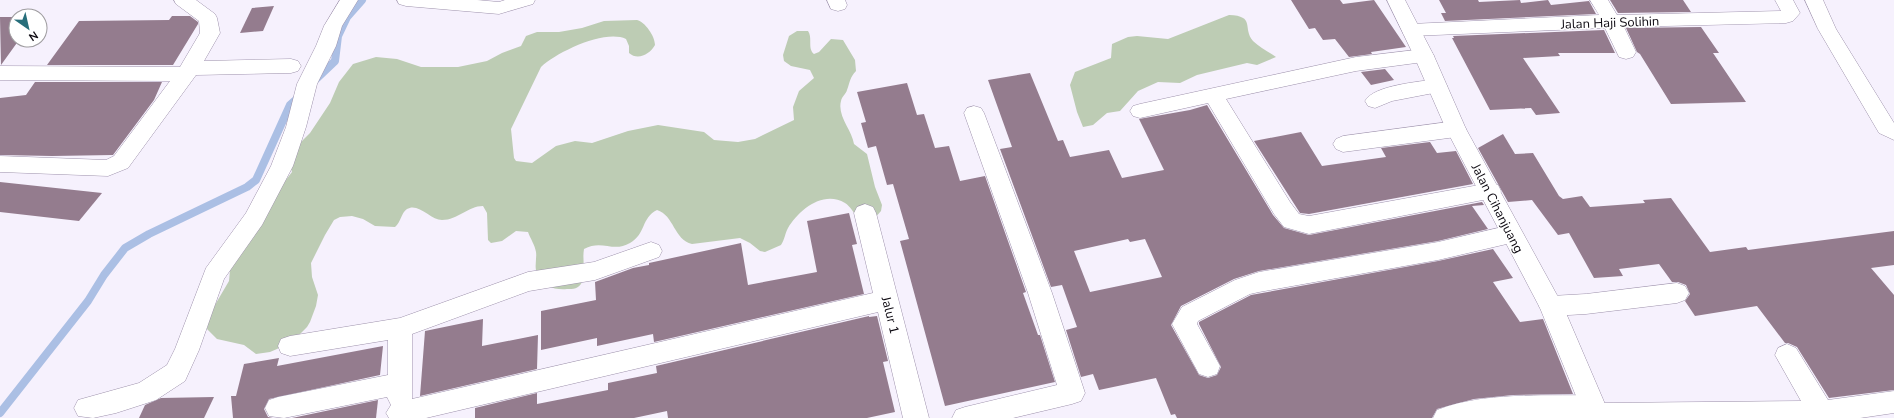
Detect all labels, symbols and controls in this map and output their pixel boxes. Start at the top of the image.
north arrow [8,8,48,48]
street label: Jalan Haji Solihin [1559,12,1660,34]
text: N [26,27,41,44]
street label: Jalan Cihanjuang [1466,160,1527,256]
street label: Jalur 1 [876,294,903,336]

